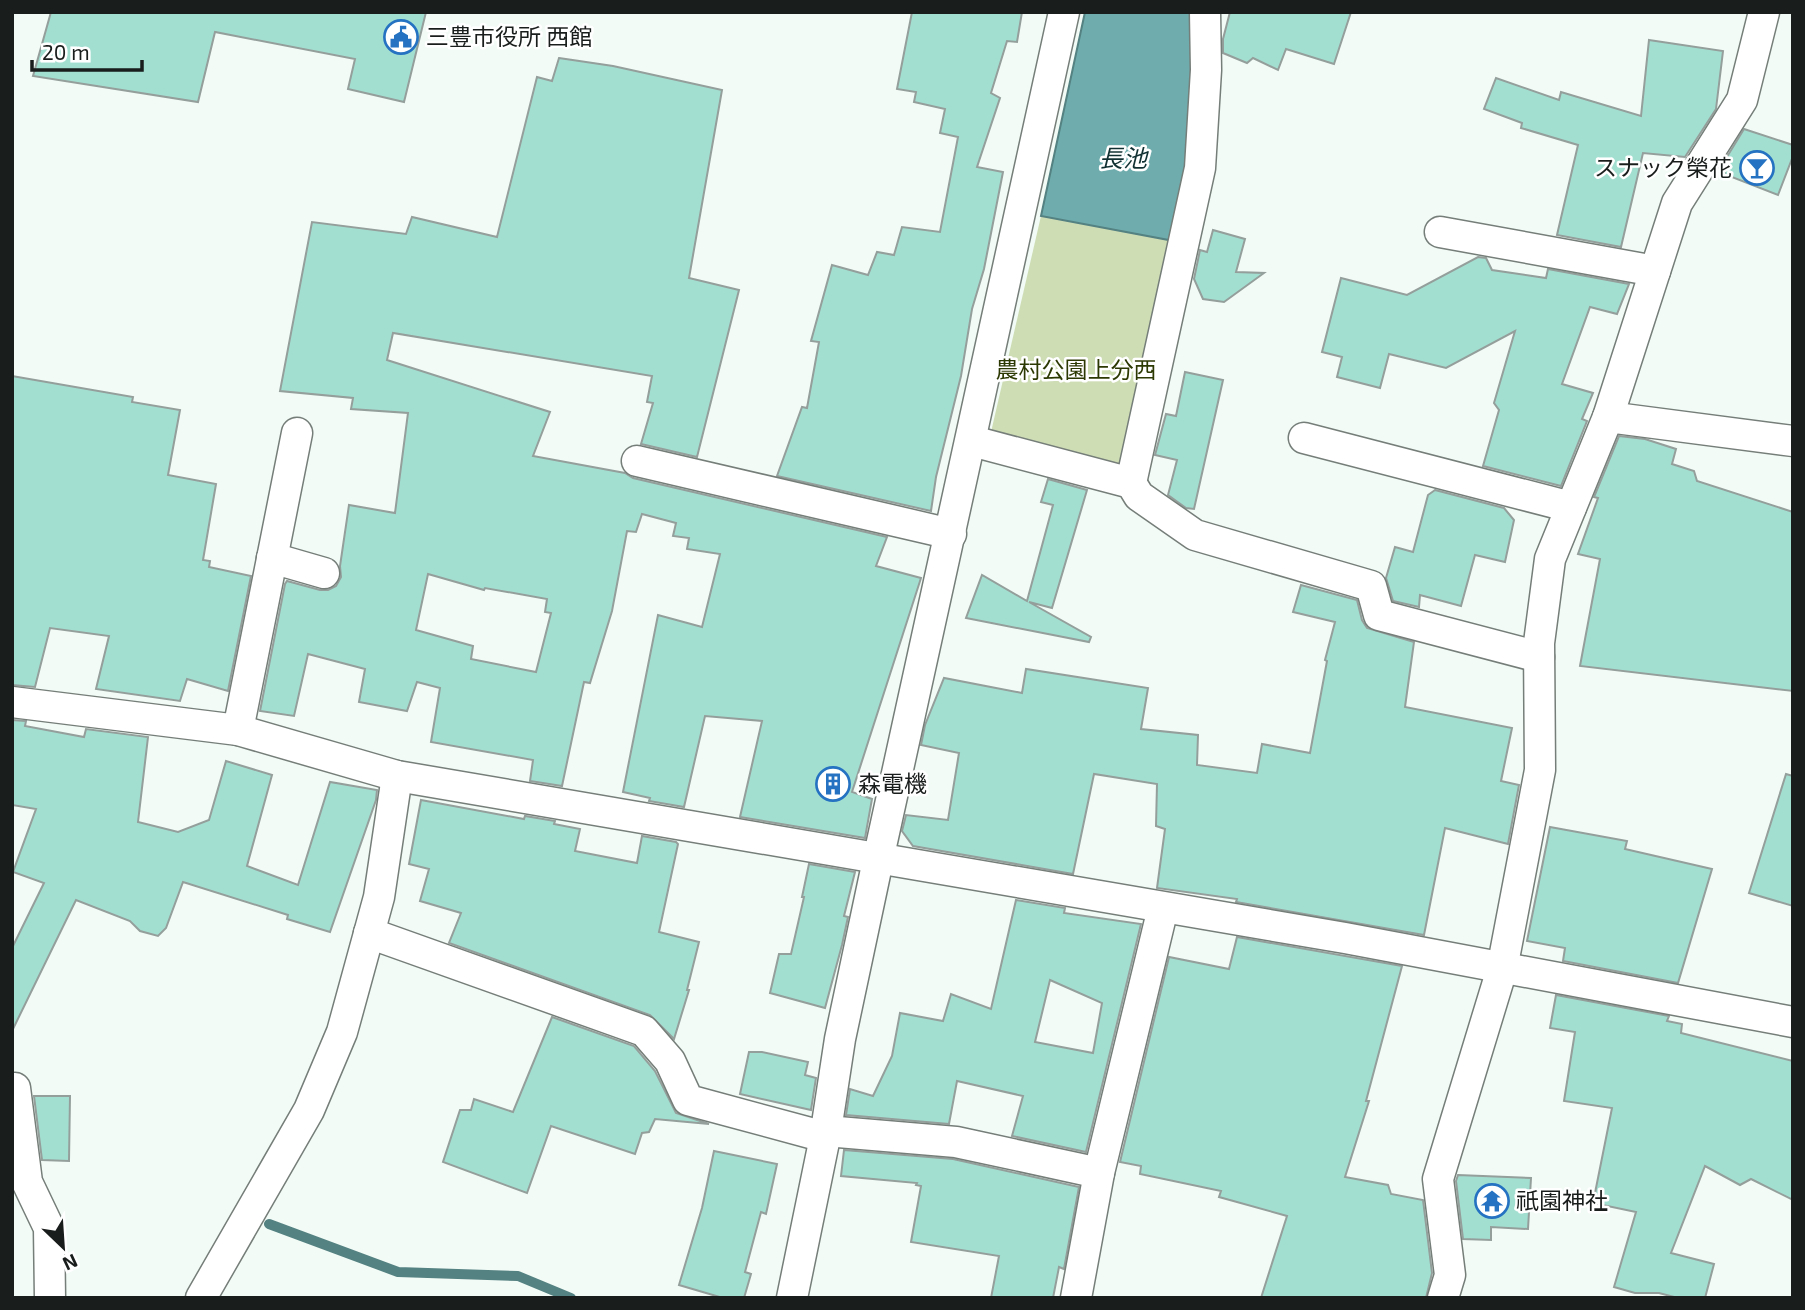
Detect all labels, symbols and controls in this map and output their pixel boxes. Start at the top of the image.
public building icon: 三豊市役所 西館 [382,18,420,56]
place label: 三豊市役所 西館 [426,22,592,50]
scale bar [32,28,142,72]
text: 20 m [42,39,90,64]
water label: 長池 [1099,143,1149,172]
bar icon: スナック榮花 [1738,149,1776,187]
place label: スナック榮花 [1594,153,1732,181]
park label: 農村公園上分西 [996,355,1157,383]
building icon: 森電機 [814,765,852,803]
place label: 森電機 [858,769,927,797]
temple icon: 祇園神社 [1473,1182,1511,1220]
place label: 祇園神社 [1516,1186,1608,1214]
north arrow [28,1212,98,1282]
text: N [59,1250,81,1276]

